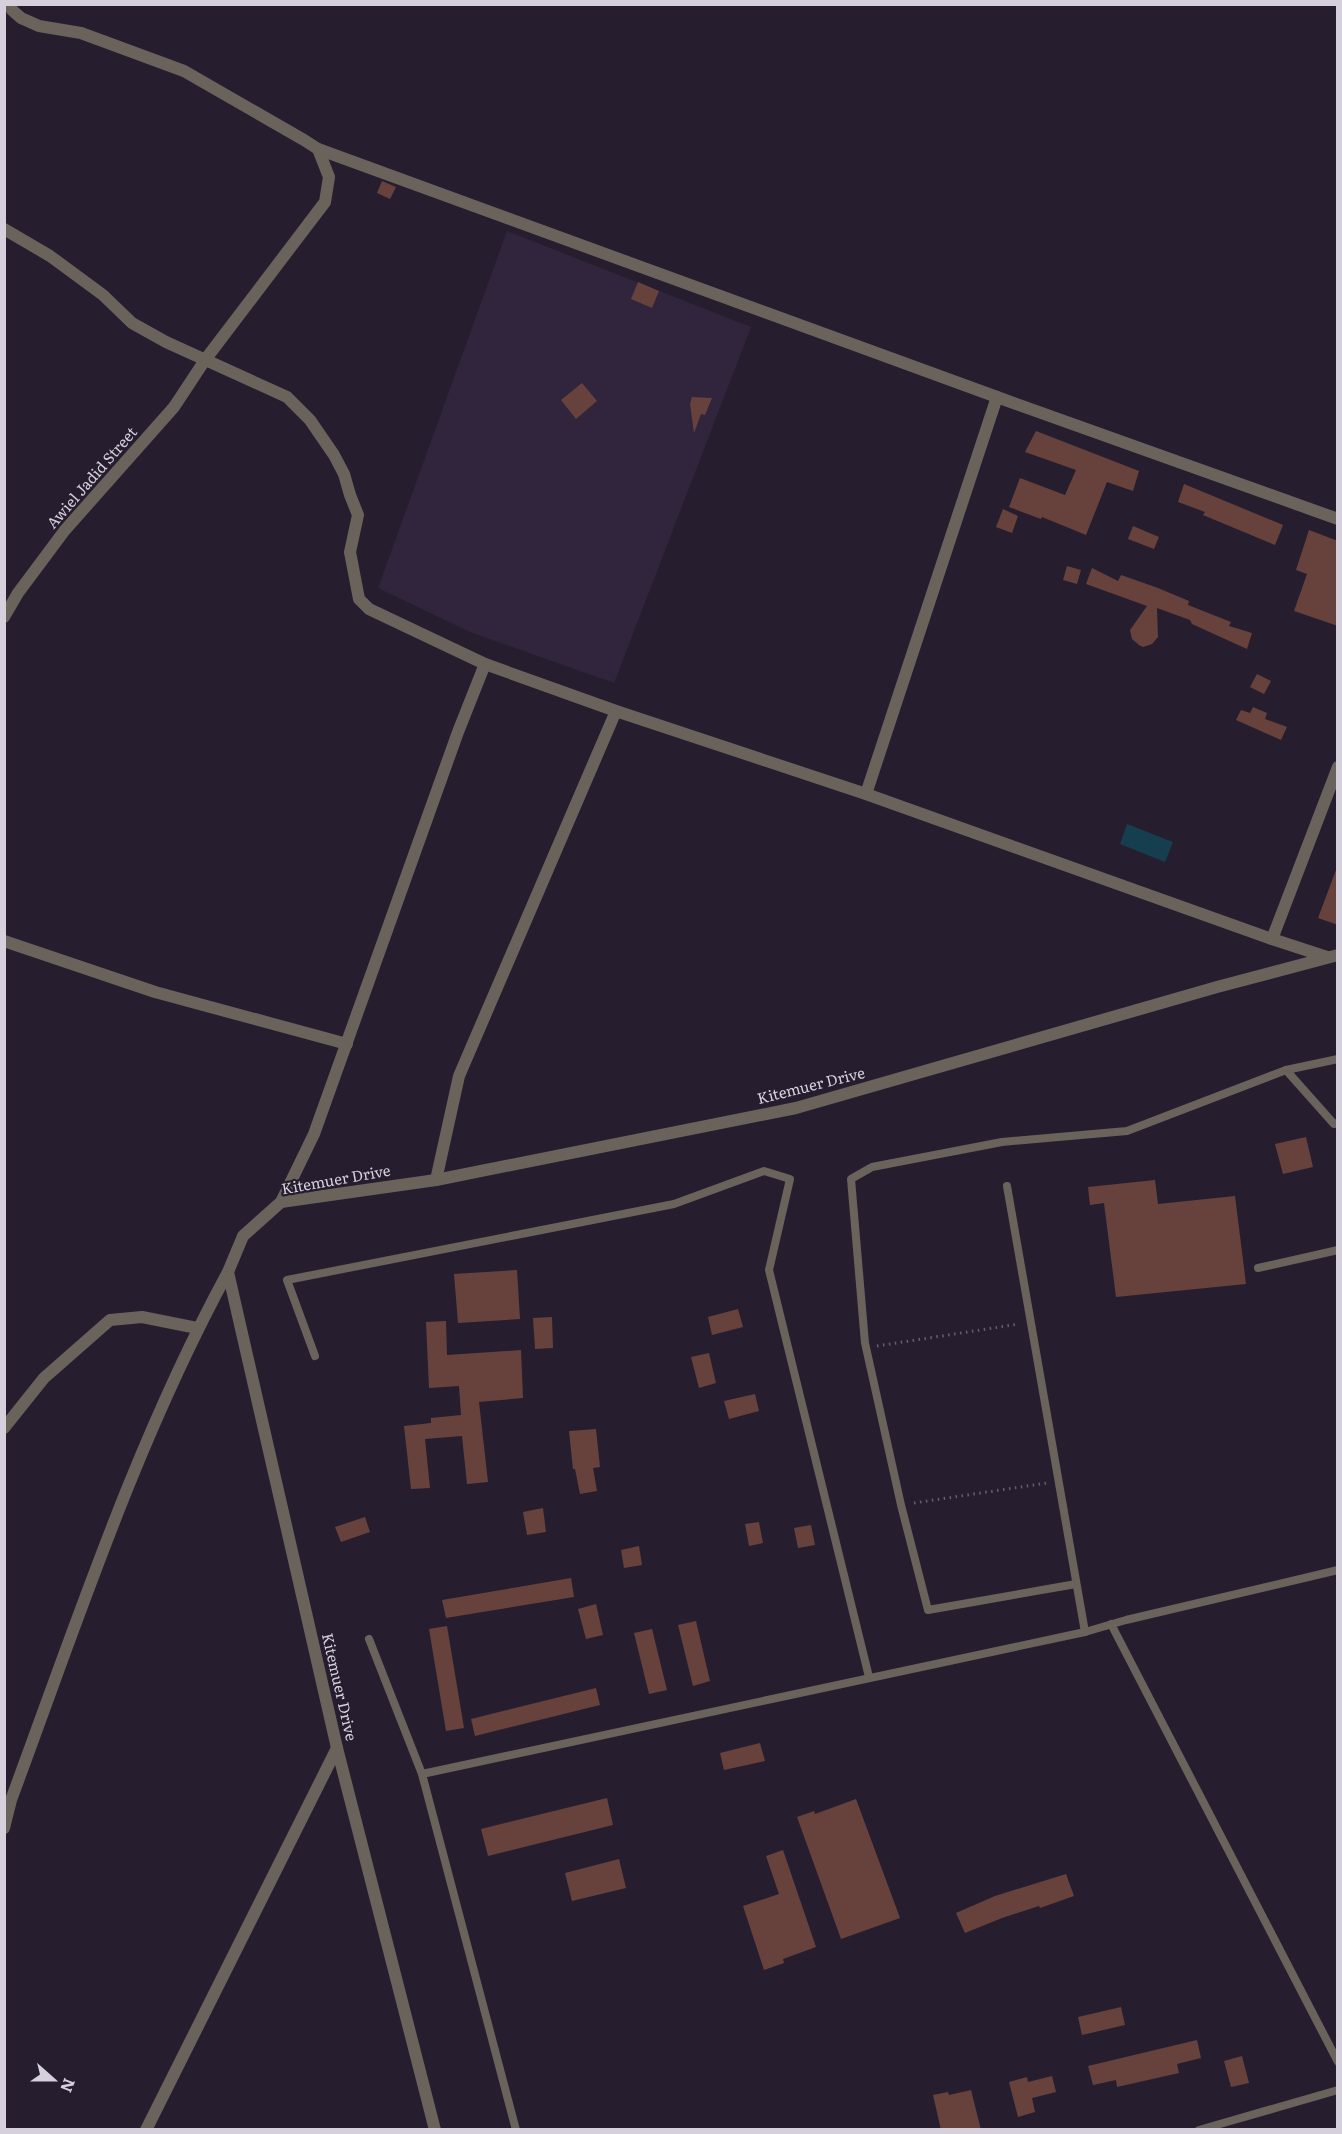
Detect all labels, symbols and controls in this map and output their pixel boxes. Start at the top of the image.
street label: Awiel Jadid Street [40,421,142,533]
street label: Kitemuer Drive [754,1060,867,1109]
street label: Kitemuer Drive [279,1158,392,1199]
street label: Kitemuer Drive [317,1630,364,1743]
north arrow [24,2050,84,2110]
text: N [55,2075,83,2096]

